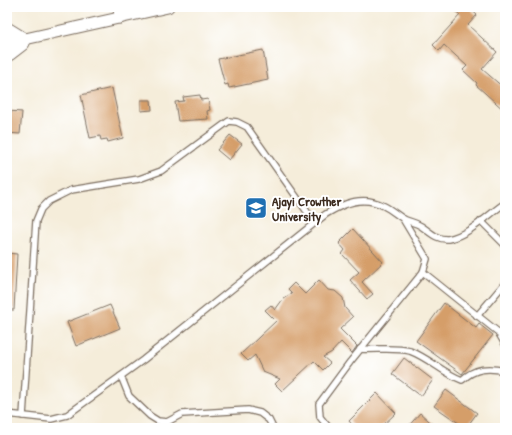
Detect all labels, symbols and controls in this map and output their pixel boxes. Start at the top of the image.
place label: Ajayi Crowther University [272,192,342,226]
school or university icon: Ajayi Crowther University [243,195,269,221]

